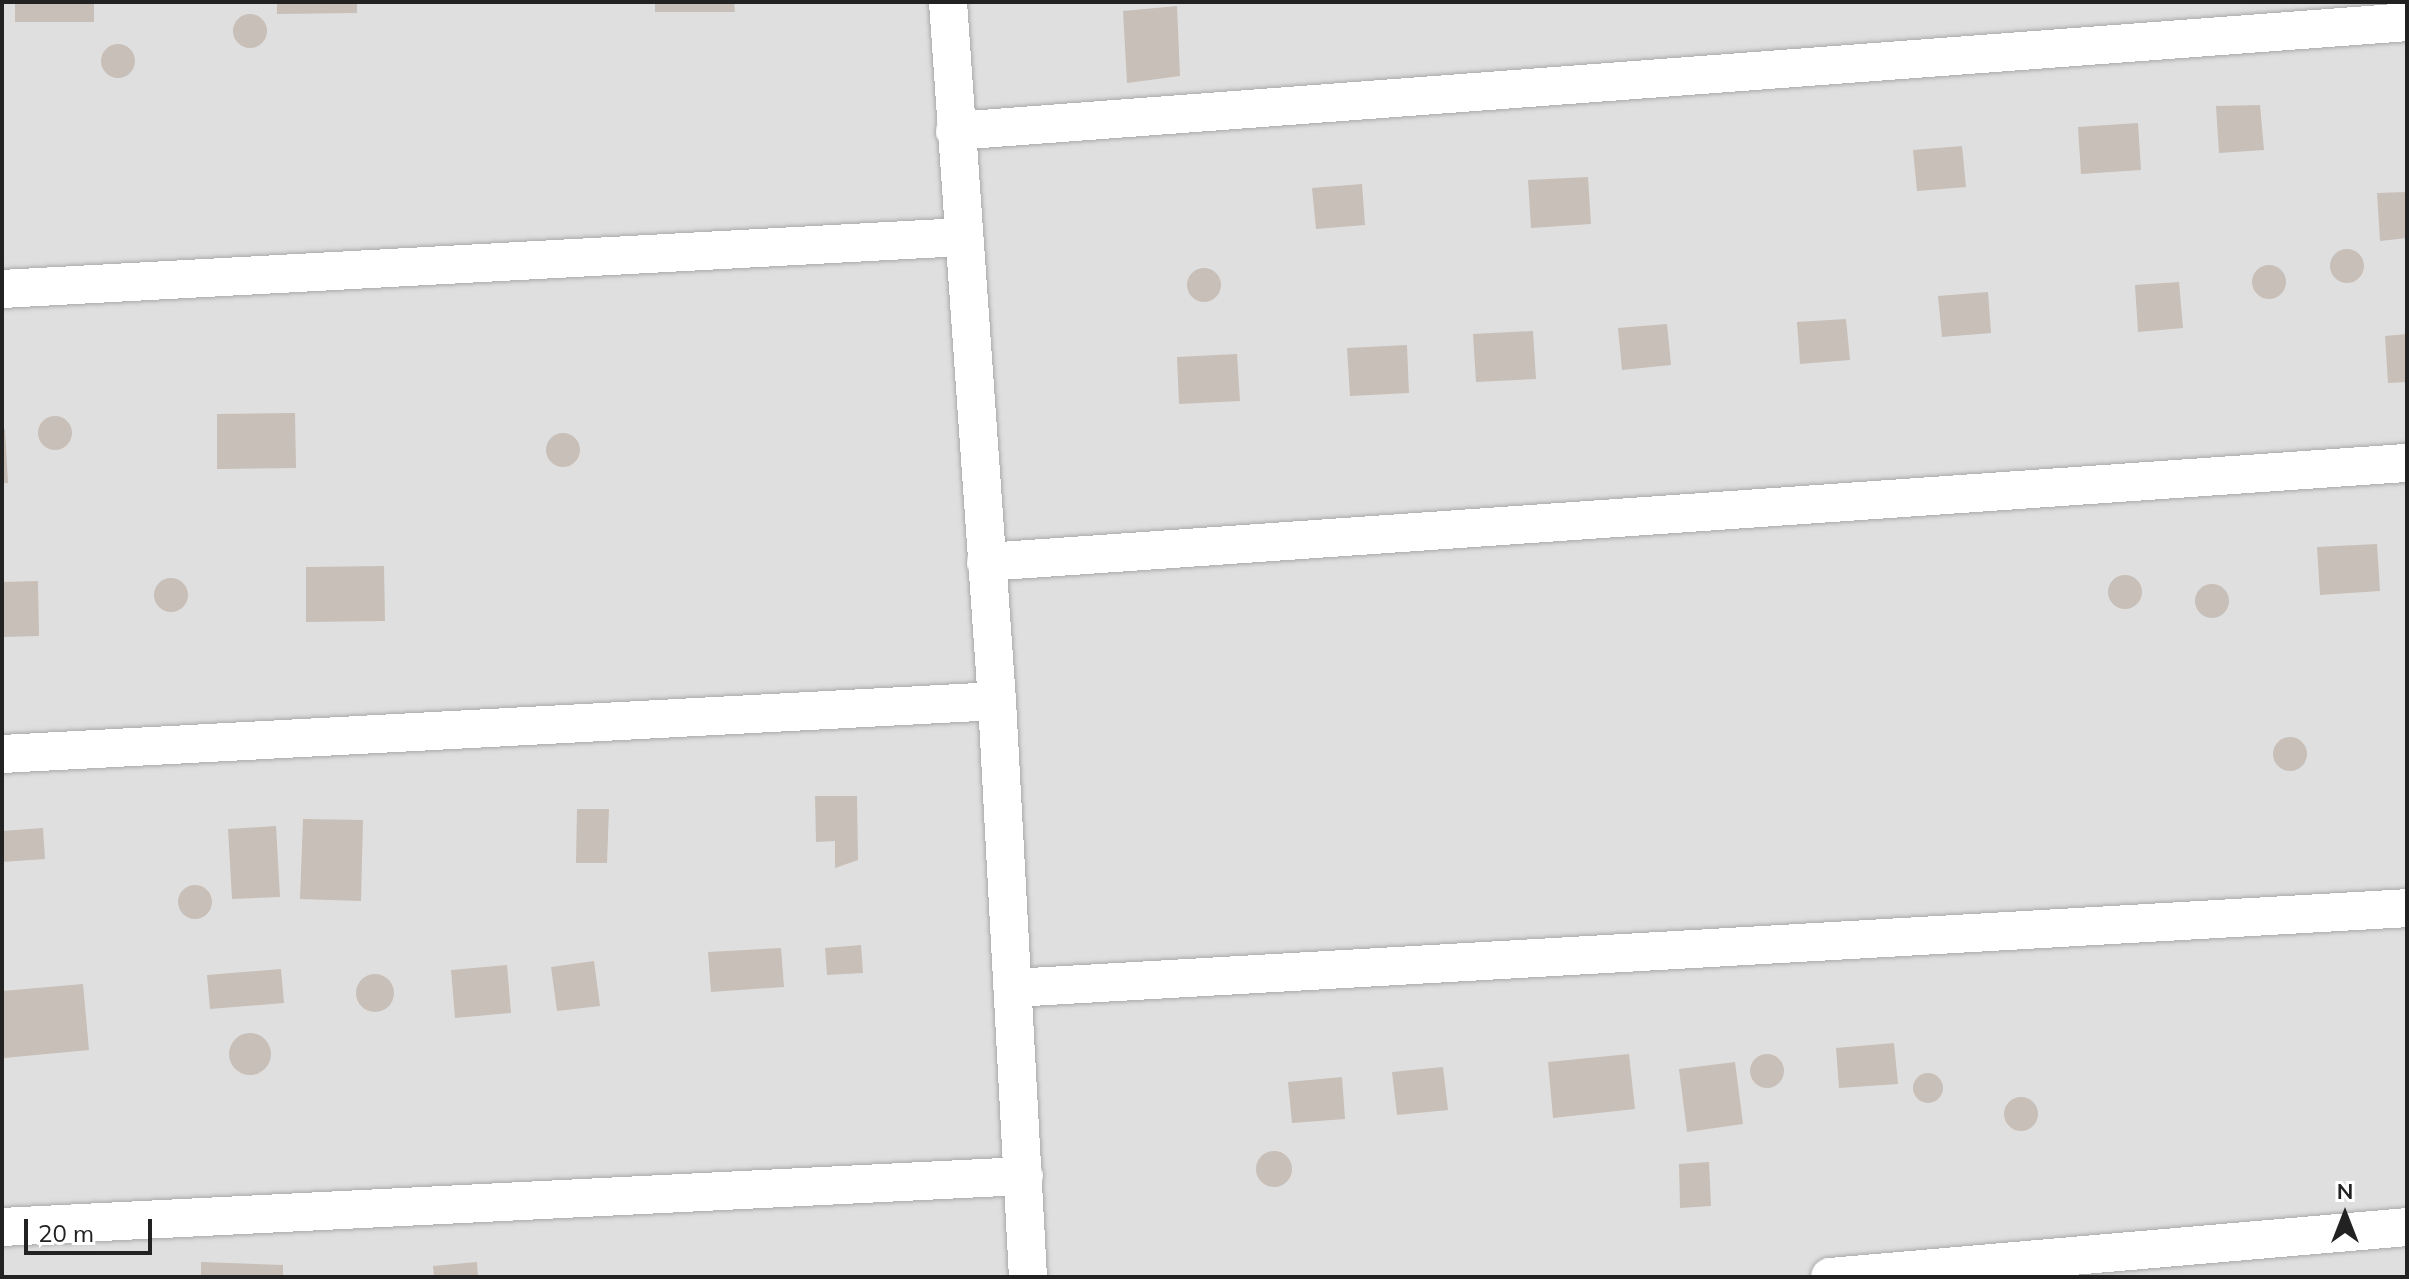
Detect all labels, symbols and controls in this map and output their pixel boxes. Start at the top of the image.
north arrow [2305,1175,2385,1255]
text: N [2337,1177,2353,1205]
scale bar [28,1203,156,1253]
text: 20 m [38,1218,94,1248]

